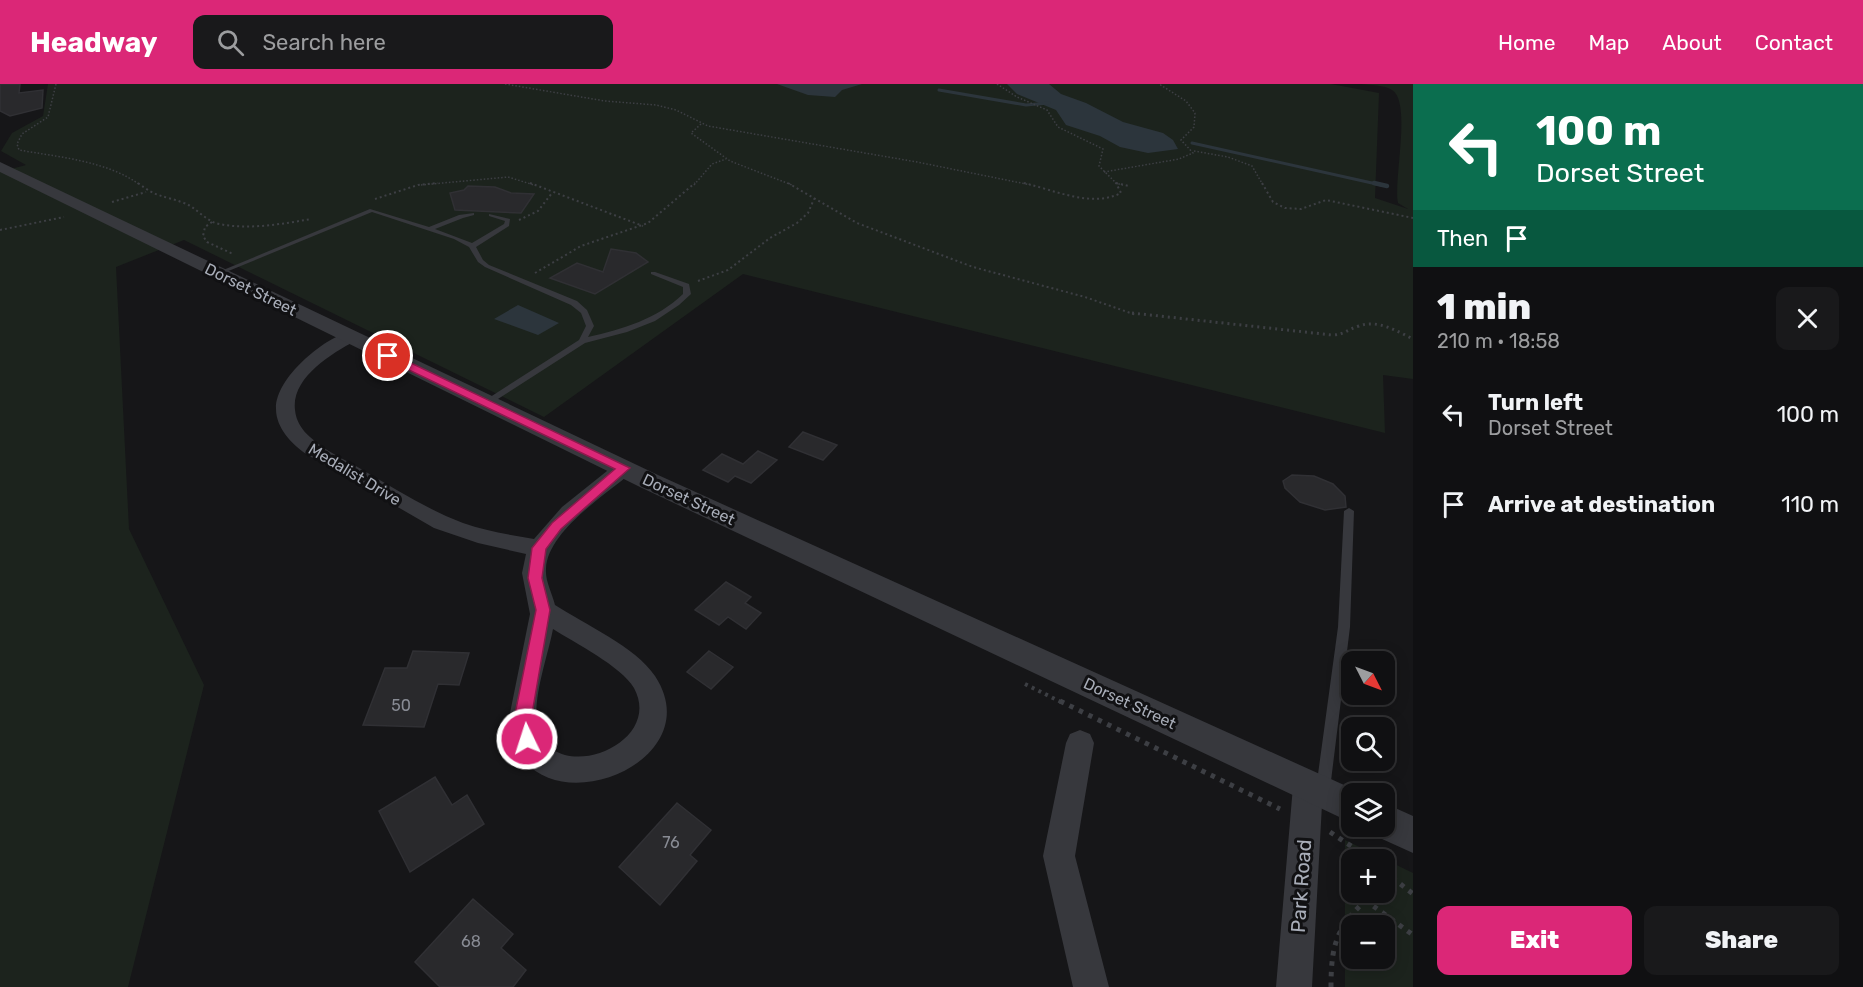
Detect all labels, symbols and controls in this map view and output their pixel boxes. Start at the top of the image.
search box [193,15,613,69]
text: Headway [30,26,157,59]
icon: search [214,26,247,59]
text: Search here [262,29,386,56]
text: Home [1498,30,1555,55]
text: Map [1588,30,1629,55]
text: About [1662,30,1722,55]
text: Contact [1755,30,1833,55]
text: 100 m [1536,106,1661,156]
icon: left [1437,108,1515,186]
text: Dorset Street [1536,157,1704,189]
icon: arrive [1500,222,1533,255]
text: Then [1437,225,1488,252]
street label: Dorset Street [202,259,300,320]
text: 1 min [1437,285,1531,328]
button: close [1776,287,1839,350]
text: 210 m · 18:58 [1437,329,1560,353]
pin [362,330,413,381]
icon: arrive [371,339,404,372]
text: Turn left [1488,389,1583,416]
icon: left [1437,398,1470,431]
text: 100 m [1777,401,1839,428]
text: Dorset Street [1488,416,1613,440]
street label: Medalist Drive [305,439,404,510]
street label: Dorset Street [640,470,738,529]
icon: arrive [1437,488,1470,521]
text: Arrive at destination [1488,491,1715,518]
text: 110 m [1781,491,1839,518]
north arrow [1341,651,1395,705]
map controls [1341,651,1395,969]
street label: Dorset Street [1081,674,1179,733]
house number: 50 [391,696,411,715]
position arrow [495,707,559,771]
button: search [1341,717,1395,771]
button: layers [1341,783,1395,837]
house number: 76 [662,833,680,852]
street label: Park Road [1286,838,1316,934]
button: + [1341,849,1395,903]
button: Exit [1437,906,1632,975]
button: Share [1644,906,1839,975]
button: − [1341,915,1395,969]
house number: 68 [461,932,481,951]

